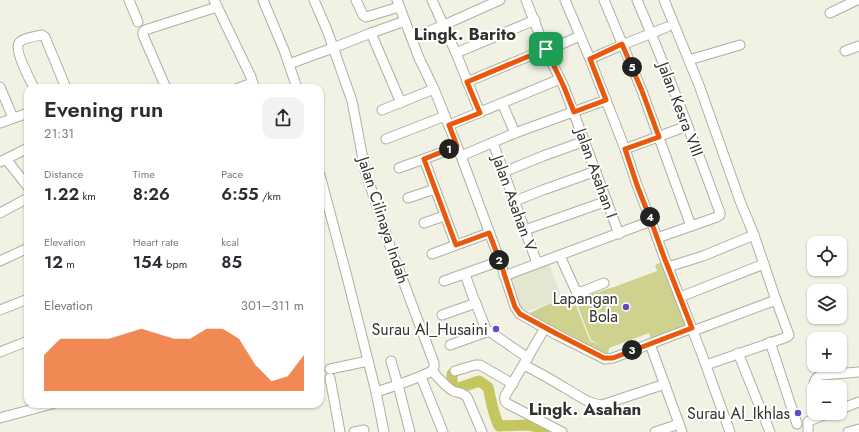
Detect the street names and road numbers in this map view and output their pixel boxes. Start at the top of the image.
street label: Jalan Kesra VIII [651,57,709,160]
street label: Jalan Asahan I [569,123,623,221]
street label: Jalan Asahan V [486,150,543,255]
street label: Jalan Cilinaya Indah [352,152,415,287]

